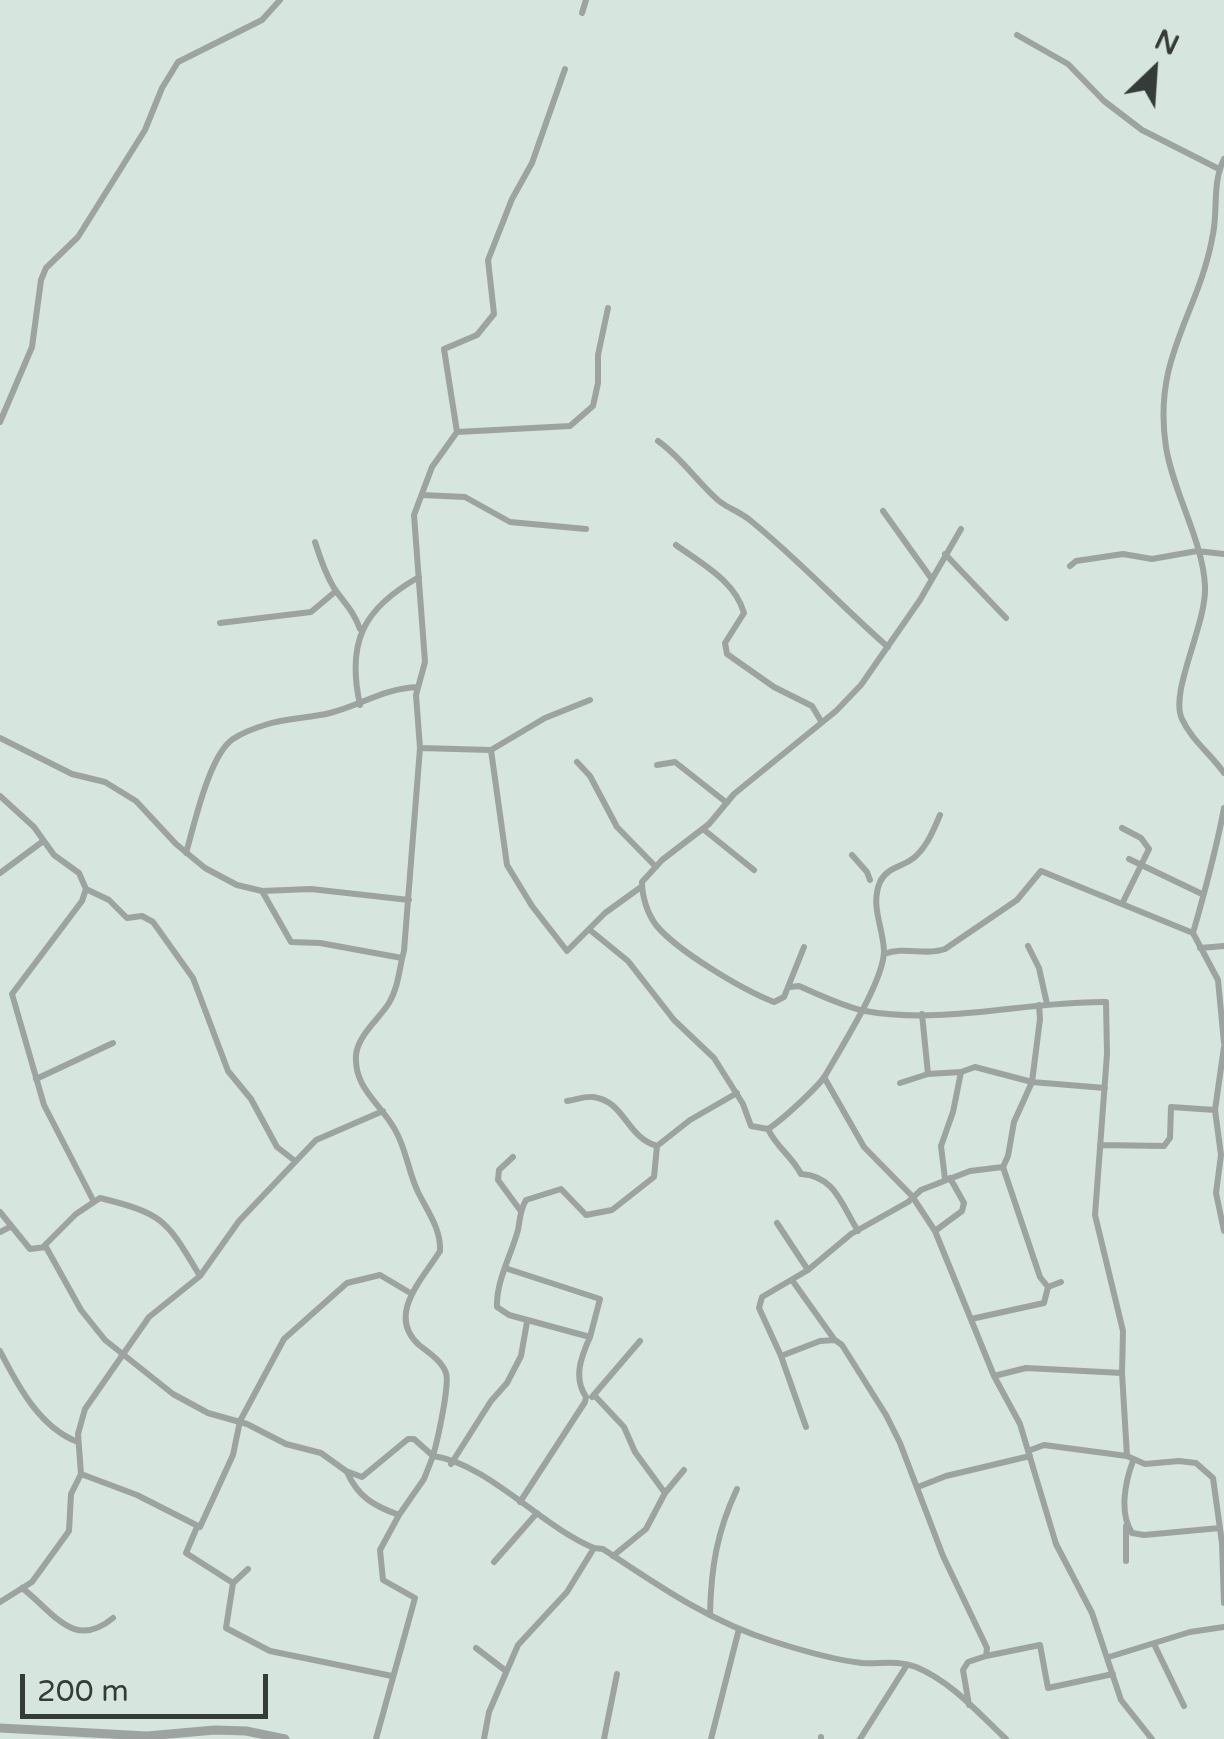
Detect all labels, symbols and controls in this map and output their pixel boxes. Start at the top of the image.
north arrow [1104,20,1204,120]
text: N [1149,23,1184,63]
scale bar [25,1654,272,1716]
text: 200 m [37,1673,129,1710]

